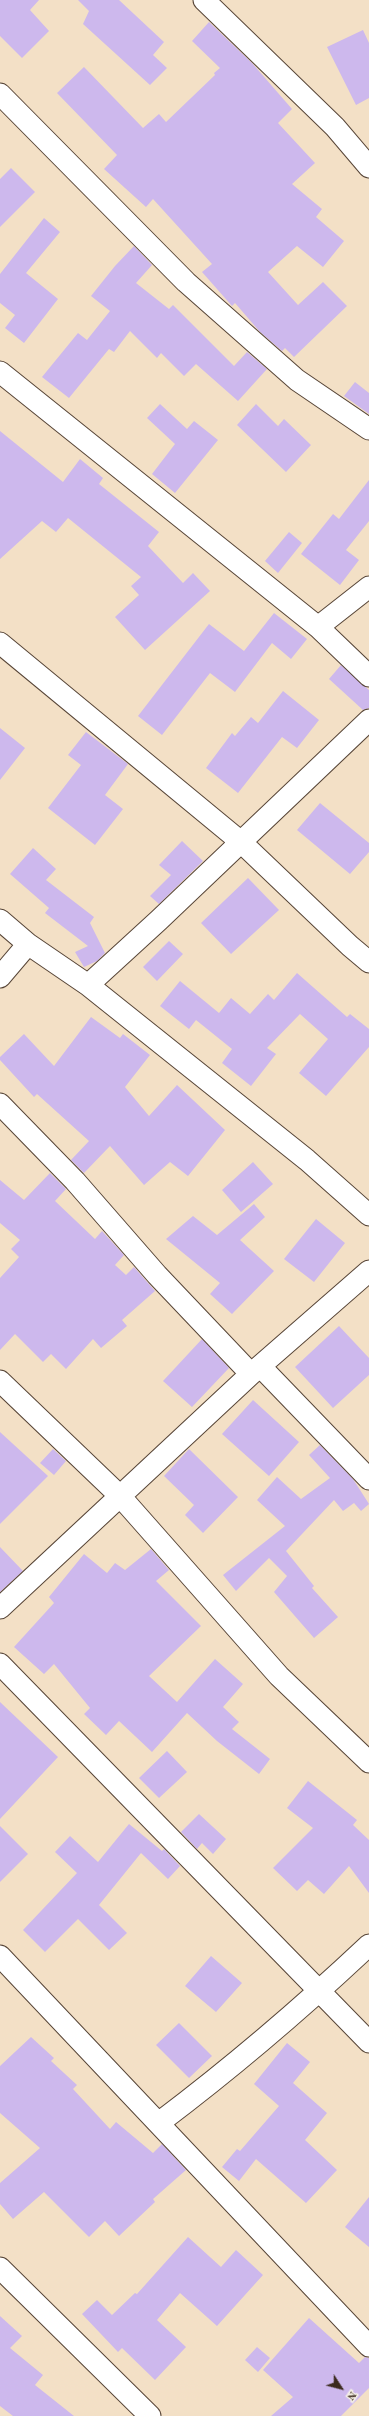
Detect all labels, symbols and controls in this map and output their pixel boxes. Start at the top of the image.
north arrow [321,2368,361,2408]
text: N [344,2389,358,2402]

